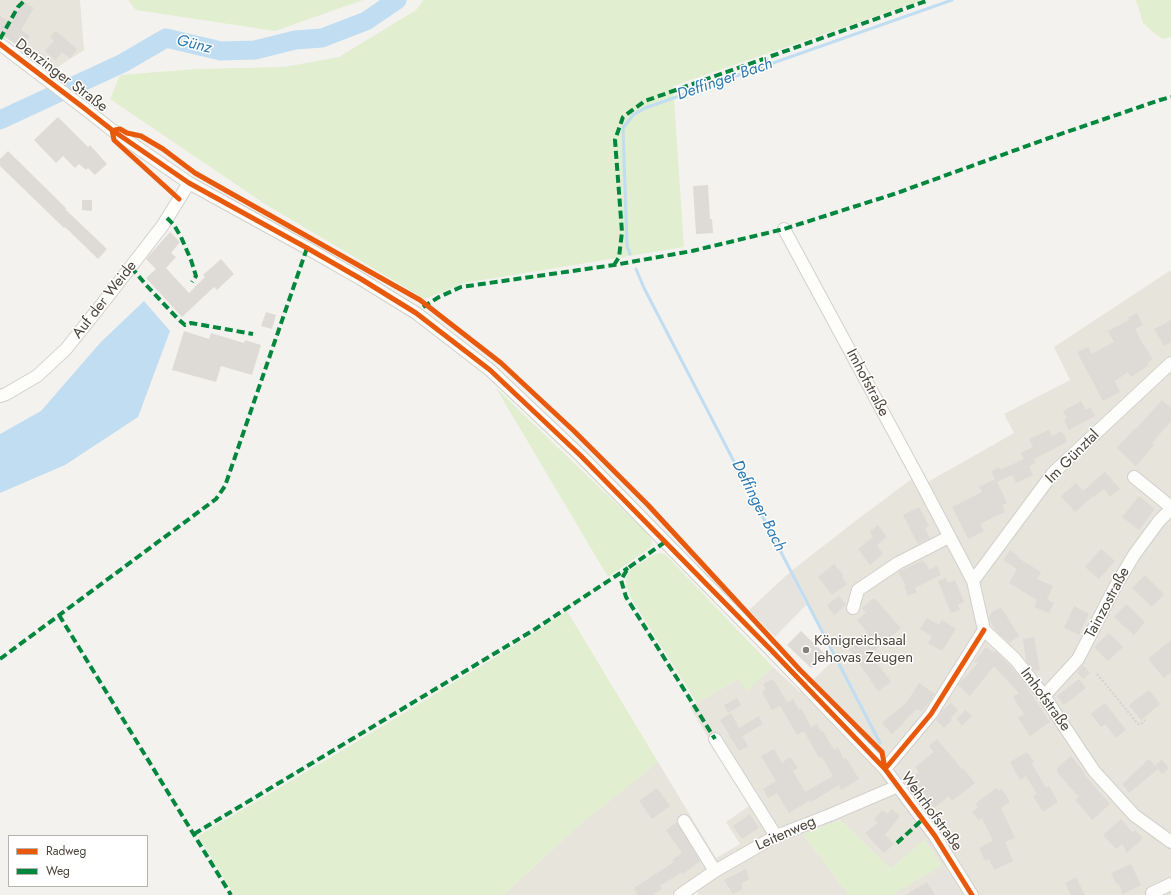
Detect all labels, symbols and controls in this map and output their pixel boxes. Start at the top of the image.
water label: Günz [174,31,214,59]
street label: Denzinger Straße [11,35,111,117]
water label: Deffinger Bach [675,55,775,105]
street label: Auf der Weide [69,258,141,342]
street label: Imhofstraße [842,346,892,420]
street label: Im Günztal [1042,426,1104,488]
water label: Deffinger Bach [727,457,789,555]
street label: Tainzostraße [1082,565,1134,641]
place label: Königreichsaal Jehovas Zeugen [814,632,913,667]
marker: Königreichsaal Jehovas Zeugen [801,645,811,655]
street label: Imhofstraße [1016,665,1074,735]
street label: Wehrhofstraße [896,769,966,855]
street label: Leitenweg [753,813,819,855]
legend [8,835,148,887]
text: Radweg [46,842,86,860]
text: Weg [46,862,70,880]

